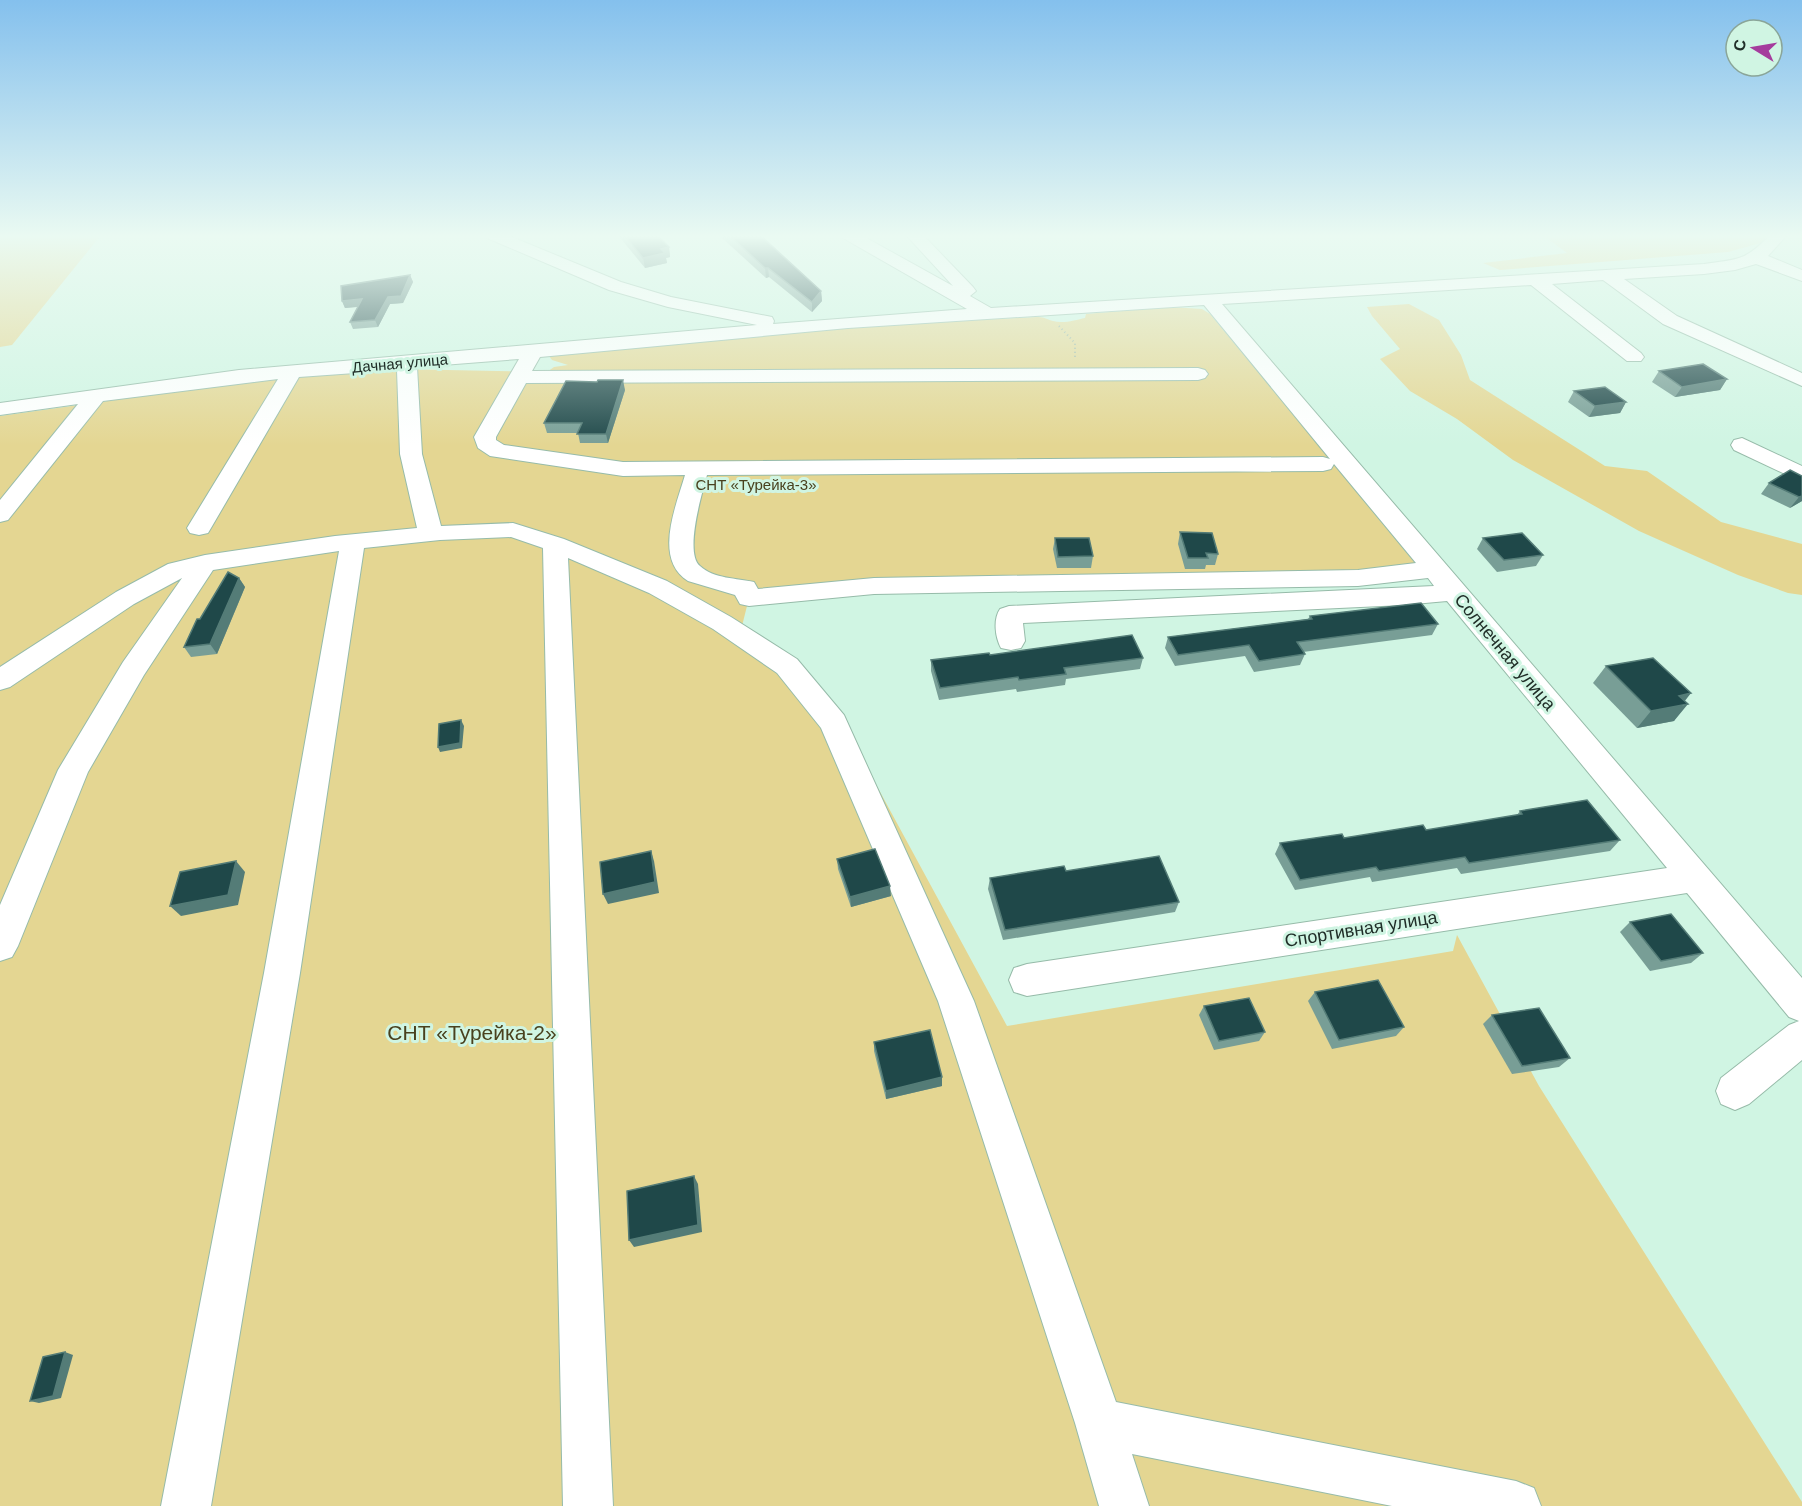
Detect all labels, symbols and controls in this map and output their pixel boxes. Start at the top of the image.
north arrow [1724,18,1784,78]
text: С [1730,38,1749,53]
street label: Дачная улица [351,350,449,376]
park label: СНТ «Турейка-3» [696,476,816,493]
street label: Солнечная улица [1450,590,1560,715]
street label: Спортивная улица [1283,907,1440,951]
park label: СНТ «Турейка-2» [387,1021,557,1044]

